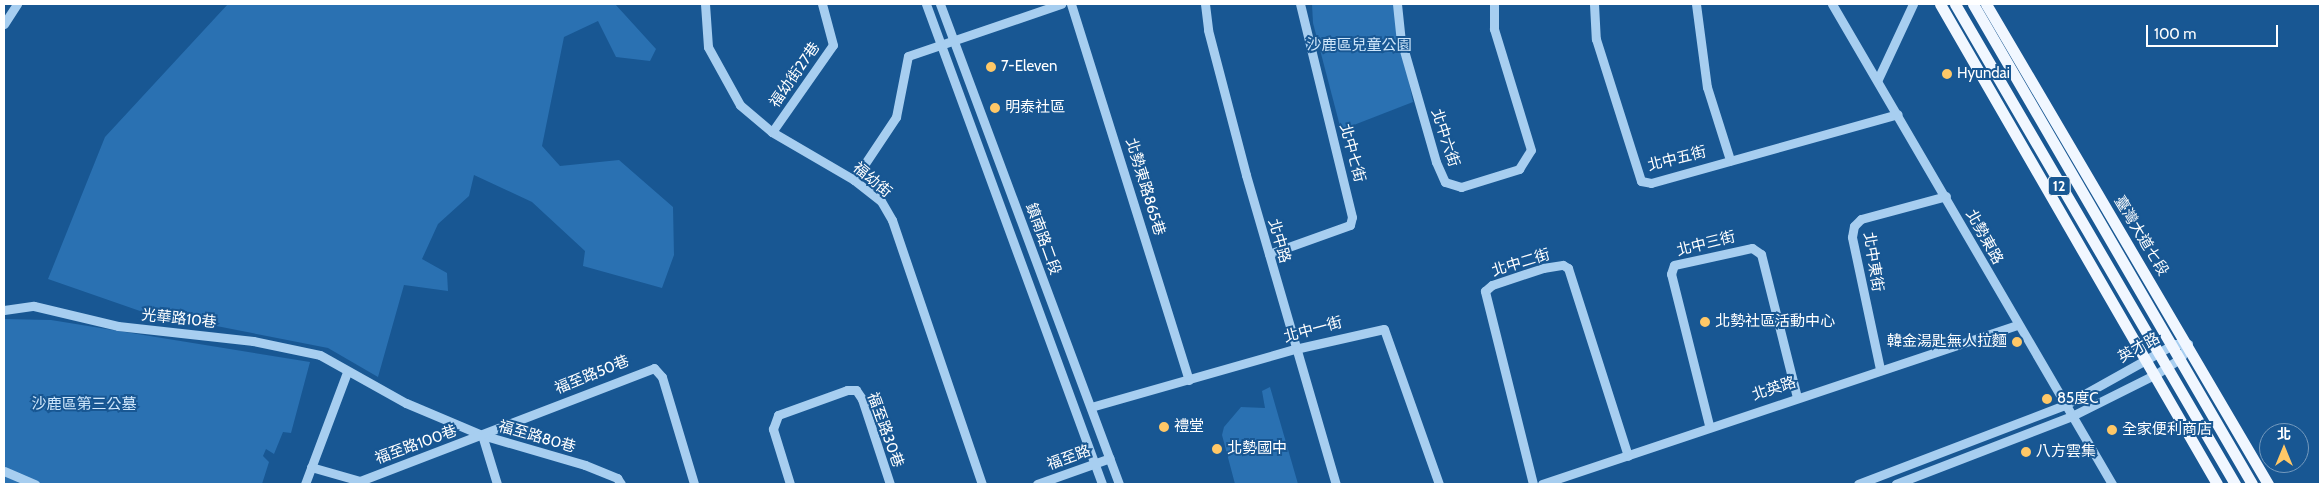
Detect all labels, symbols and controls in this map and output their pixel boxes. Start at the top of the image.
scale bar [2149,15,2282,47]
text: 100 m [2154,25,2196,43]
park label: 沙鹿區兒童公園 [1307,37,1411,55]
street label: 福幼街27巷 [766,39,824,111]
place label: 7-Eleven [1001,58,1057,76]
marker: 7-Eleven [985,61,997,73]
place label: Hyundai [1957,65,2010,83]
marker: Hyundai [1941,68,1953,80]
place label: 明泰社區 [1005,99,1065,117]
marker: 明泰社區 [989,102,1001,114]
street label: 北中六街 [1427,107,1463,169]
street label: 北中七街 [1336,122,1368,184]
street label: 北勢東路865巷 [1122,136,1168,238]
street label: 北中五街 [1646,143,1708,175]
street label: 福幼街 [849,159,895,201]
road number: 12 [2046,175,2072,198]
street label: 臺灣大道七段 [2110,193,2172,279]
street label: 鎮南路二段 [1022,201,1064,277]
street label: 北勢東路 [1962,206,2006,268]
street label: 北中路 [1264,217,1294,265]
street label: 北中三街 [1675,228,1737,260]
street label: 北中東街 [1859,231,1887,293]
street label: 北中二街 [1490,246,1552,280]
street label: 光華路10巷 [141,306,217,332]
place label: 北勢社區活動中心 [1715,313,1835,331]
street label: 北中一街 [1282,314,1344,346]
marker: 北勢社區活動中心 [1699,316,1711,328]
street label: 英才路 [2115,329,2163,367]
place label: 韓金湯匙無人拉麵 [1887,333,2007,351]
marker: 韓金湯匙無人拉麵 [2011,336,2023,348]
street label: 福至路50巷 [552,352,632,398]
street label: 北英路 [1750,373,1798,405]
street label: 福至路30巷 [863,390,907,470]
place label: 85度C [2057,390,2098,408]
marker: 85度C [2041,393,2053,405]
park label: 沙鹿區第三公墓 [32,396,136,414]
street label: 福至路80巷 [496,417,578,457]
place label: 禮堂 [1174,418,1204,436]
marker: 禮堂 [1158,421,1170,433]
place label: 全家便利商店 [2122,421,2212,439]
street label: 福至路100巷 [373,422,459,468]
north arrow [2259,423,2309,473]
marker: 全家便利商店 [2106,424,2118,436]
text: 北 [2277,425,2291,443]
place label: 北勢國中 [1227,440,1287,458]
street label: 福至路 [1045,442,1093,474]
marker: 北勢國中 [1211,443,1223,455]
place label: 八方雲集 [2036,443,2096,461]
marker: 八方雲集 [2020,446,2032,458]

